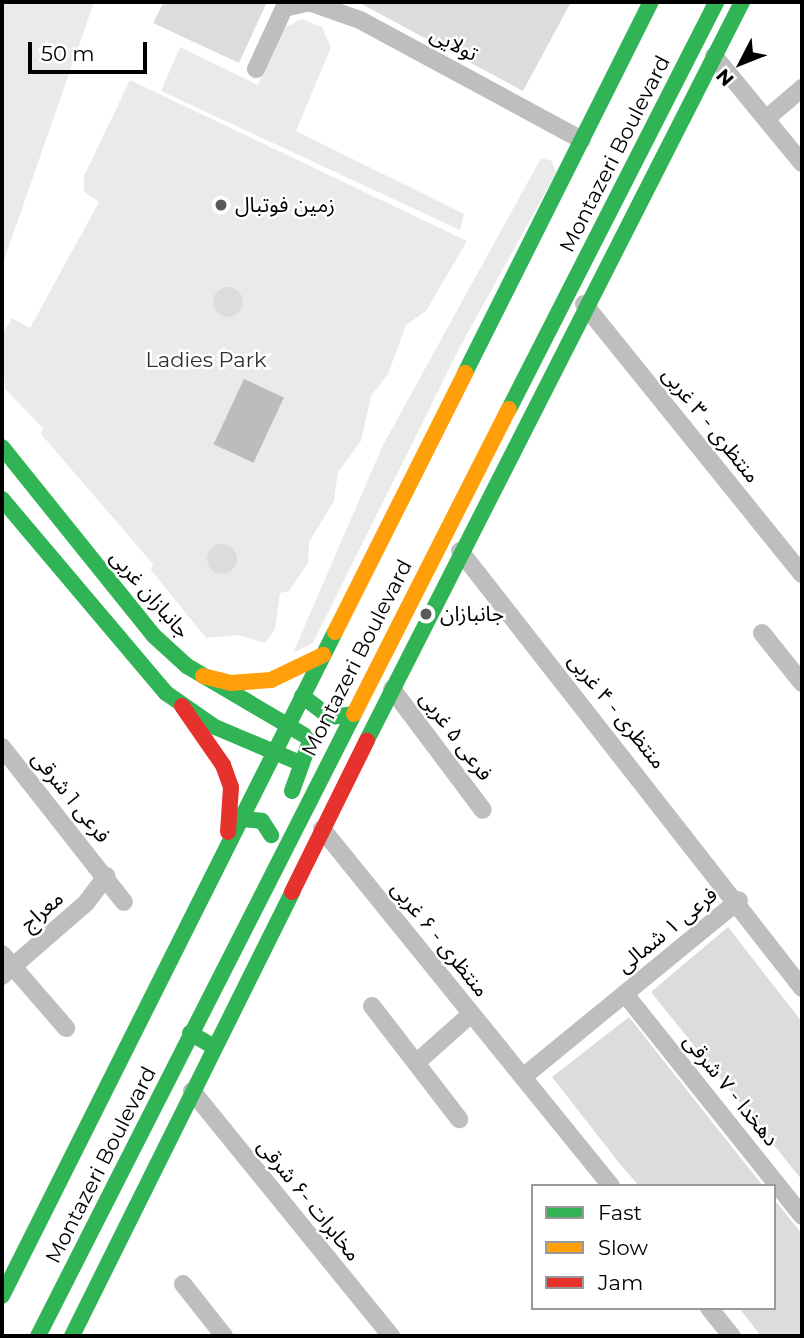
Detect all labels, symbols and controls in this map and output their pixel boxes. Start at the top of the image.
street label: تولایی [426,21,482,67]
scale bar [32,28,150,72]
north arrow [706,28,776,98]
text: 50 m [41,41,95,66]
street label: Montazeri Boulevard [554,51,676,257]
text: N [711,64,739,91]
place label: زمین فوتبال [235,192,335,218]
marker: زمین فوتبال [213,197,229,213]
park label: Ladies Park [145,347,267,373]
street label: منتظری - ۳ غربی [657,362,765,488]
street label: جانبازان غربی [105,545,195,643]
street label: Montazeri Boulevard [296,555,418,761]
place label: جانبازان [440,601,504,627]
marker: جانبازان [418,606,434,622]
street label: منتظری - ۴ غربی [563,648,671,774]
street label: فرعی ۵ غربی [414,686,498,786]
street label: فرعی 1 شرقی [26,746,116,848]
street label: منتظری - ۶ غربی [386,876,494,1002]
street label: فرعی ۱ شمالی [612,882,722,978]
street label: معراج [16,886,68,936]
street label: دهخدا - ۷ شرقی [678,1029,784,1151]
street label: Montazeri Boulevard [40,1062,162,1268]
street label: مخابرات -۶ شرقی [252,1134,366,1266]
legend [531,1184,776,1310]
text: Fast [598,1200,642,1225]
text: Slow [598,1235,648,1260]
text: Jam [598,1270,643,1295]

